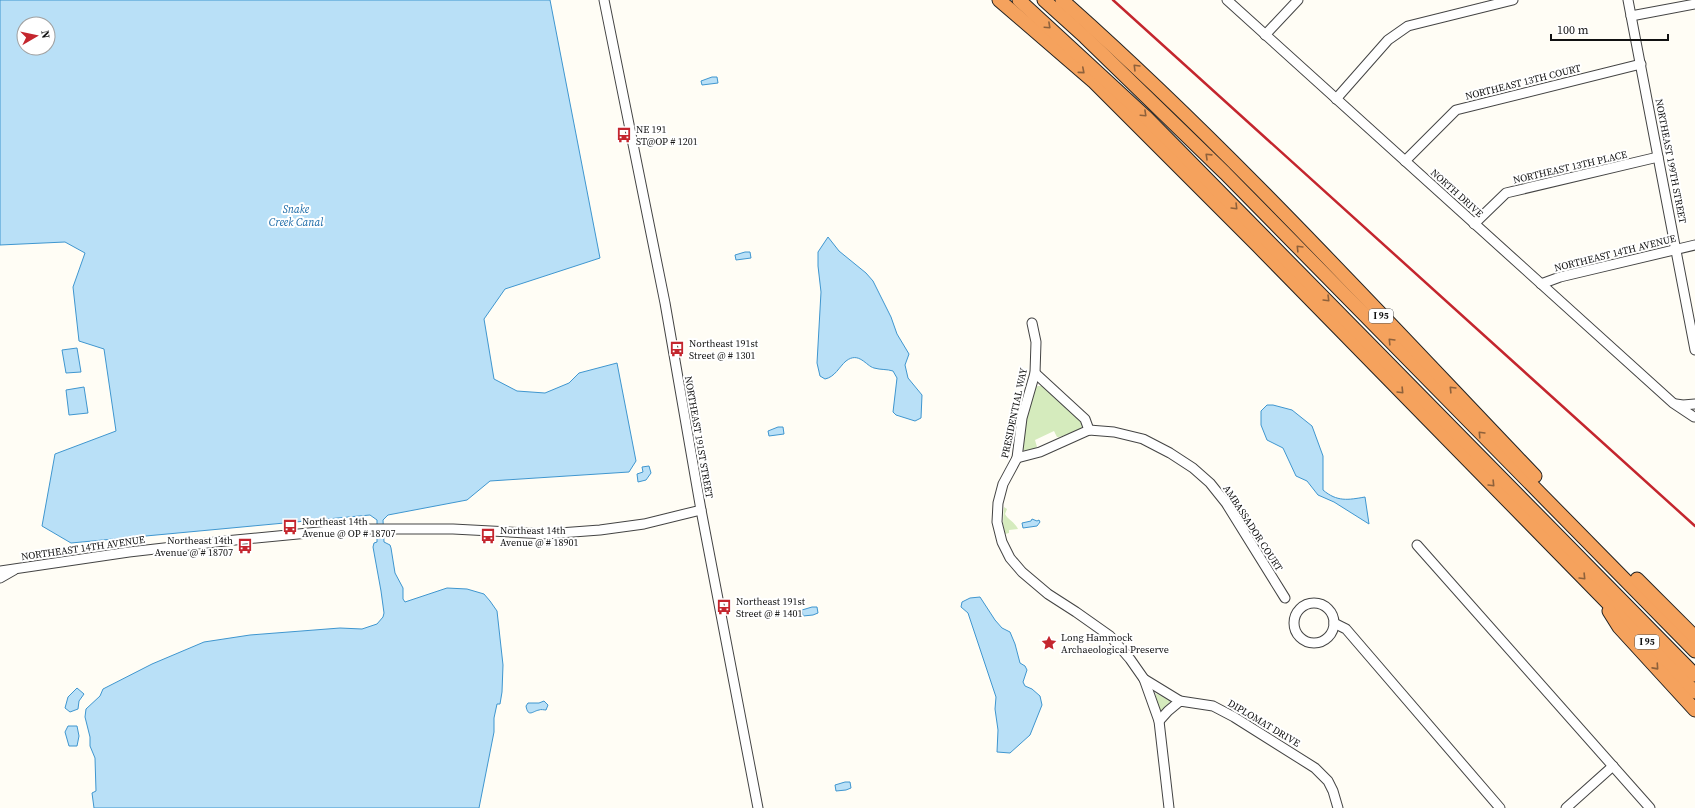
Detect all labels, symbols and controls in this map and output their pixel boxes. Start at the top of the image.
north arrow [16,16,56,56]
scale bar [1551,16,1668,42]
one-way arrow [1043,21,1051,29]
text: 100 m [1557,22,1589,38]
text: N [37,29,53,40]
street label: NORTHEAST 13TH COURT [1464,61,1582,103]
one-way arrow [1133,64,1141,72]
one-way arrow [1077,67,1084,74]
street label: NORTHEAST 199TH STREET [1653,97,1689,225]
one-way arrow [1139,110,1147,117]
place label: NE 191 ST@OP # 1201 [636,123,698,148]
bus stop icon: NE 191 ST@OP # 1201 [615,126,633,144]
street label: NORTHEAST 13TH PLACE [1512,148,1628,186]
one-way arrow [1205,153,1213,161]
street label: NORTH DRIVE [1428,166,1486,220]
water label: Snake Creek Canal [269,202,324,230]
one-way arrow [1230,202,1238,209]
street label: NORTHEAST 14TH AVENUE [1553,232,1677,274]
one-way arrow [1297,245,1304,253]
one-way arrow [1322,294,1330,302]
road number: I 95 [1369,309,1393,323]
place label: Northeast 191st Street @ # 1301 [689,337,759,362]
one-way arrow [1388,338,1395,346]
bus stop icon: Northeast 191st Street @ # 1301 [668,340,686,358]
street label: PRESIDENTIAL WAY [998,366,1030,459]
street label: NORTHEAST 191ST STREET [682,375,716,499]
one-way arrow [1396,386,1404,394]
one-way arrow [1450,387,1457,394]
one-way arrow [1478,431,1486,439]
one-way arrow [1487,479,1495,487]
street label: AMBASSADOR COURT [1220,483,1286,573]
place label: Northeast 14th Avenue @ OP # 18707 [302,515,395,540]
bus stop icon: Northeast 14th Avenue @ OP # 18707 [281,518,299,536]
place label: Northeast 14th Avenue @ # 18901 [500,524,578,549]
bus stop icon: Northeast 14th Avenue @ # 18901 [479,527,497,545]
street label: NORTHEAST 14TH AVENUE [20,533,146,563]
place label: Northeast 14th Avenue @ # 18707 [155,534,233,559]
bus stop icon: Northeast 14th Avenue @ # 18707 [236,537,254,555]
one-way arrow [1578,572,1586,580]
place label: Northeast 191st Street @ # 1401 [736,595,806,620]
bus stop icon: Northeast 191st Street @ # 1401 [715,598,733,616]
place label: Long Hammock Archaeological Preserve [1061,631,1169,656]
place icon: Long Hammock Archaeological Preserve [1040,634,1058,652]
road number: I 95 [1635,635,1659,649]
one-way arrow [1651,662,1659,670]
street label: DIPLOMAT DRIVE [1226,696,1302,750]

